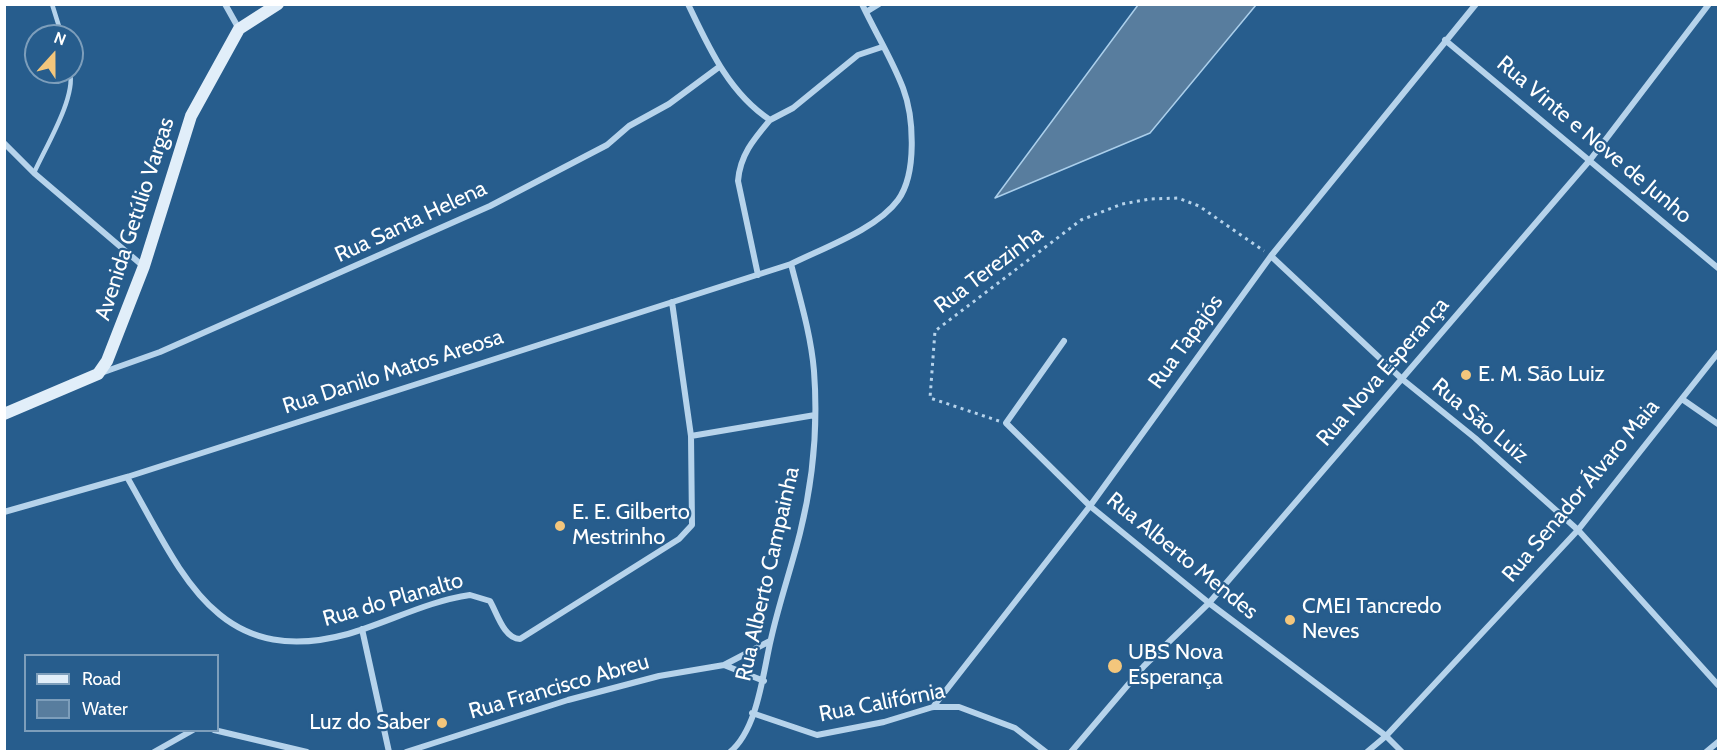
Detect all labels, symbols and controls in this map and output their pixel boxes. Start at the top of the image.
north arrow [24,24,84,84]
text: N [51,28,69,49]
street label: Rua Vinte e Nove de Junho [1491,51,1697,229]
street label: Avenida Getúlio Vargas [90,114,180,324]
street label: Rua Santa Helena [331,175,491,269]
street label: Rua Terezinha [930,221,1048,319]
street label: Rua Tapajós [1143,290,1229,394]
street label: Rua Nova Esperança [1311,292,1455,452]
street label: Rua Danilo Matos Areosa [279,324,507,420]
place label: E. M. São Luiz [1478,362,1605,388]
marker: E. M. São Luiz [1459,368,1473,382]
street label: Rua São Luiz [1426,373,1534,469]
street label: Rua Senador Álvaro Maia [1497,394,1665,588]
street label: Rua Alberto Campainha [730,464,806,684]
street label: Rua Alberto Mendes [1101,487,1263,625]
place label: E. E. Gilberto Mestrinho [572,500,690,552]
marker: E. E. Gilberto Mestrinho [553,519,567,533]
street label: Rua do Planalto [320,567,466,633]
place label: CMEI Tancredo Neves [1302,594,1442,646]
marker: CMEI Tancredo Neves [1283,613,1297,627]
place label: UBS Nova Esperança [1128,640,1223,692]
street label: Rua Francisco Abreu [466,649,652,725]
legend [24,654,219,732]
marker: UBS Nova Esperança [1106,657,1124,675]
text: Road [82,668,121,690]
street label: Rua Califórnia [817,678,947,728]
text: Water [82,698,128,720]
place label: Luz do Saber [309,710,430,736]
marker: Luz do Saber [435,716,449,730]

